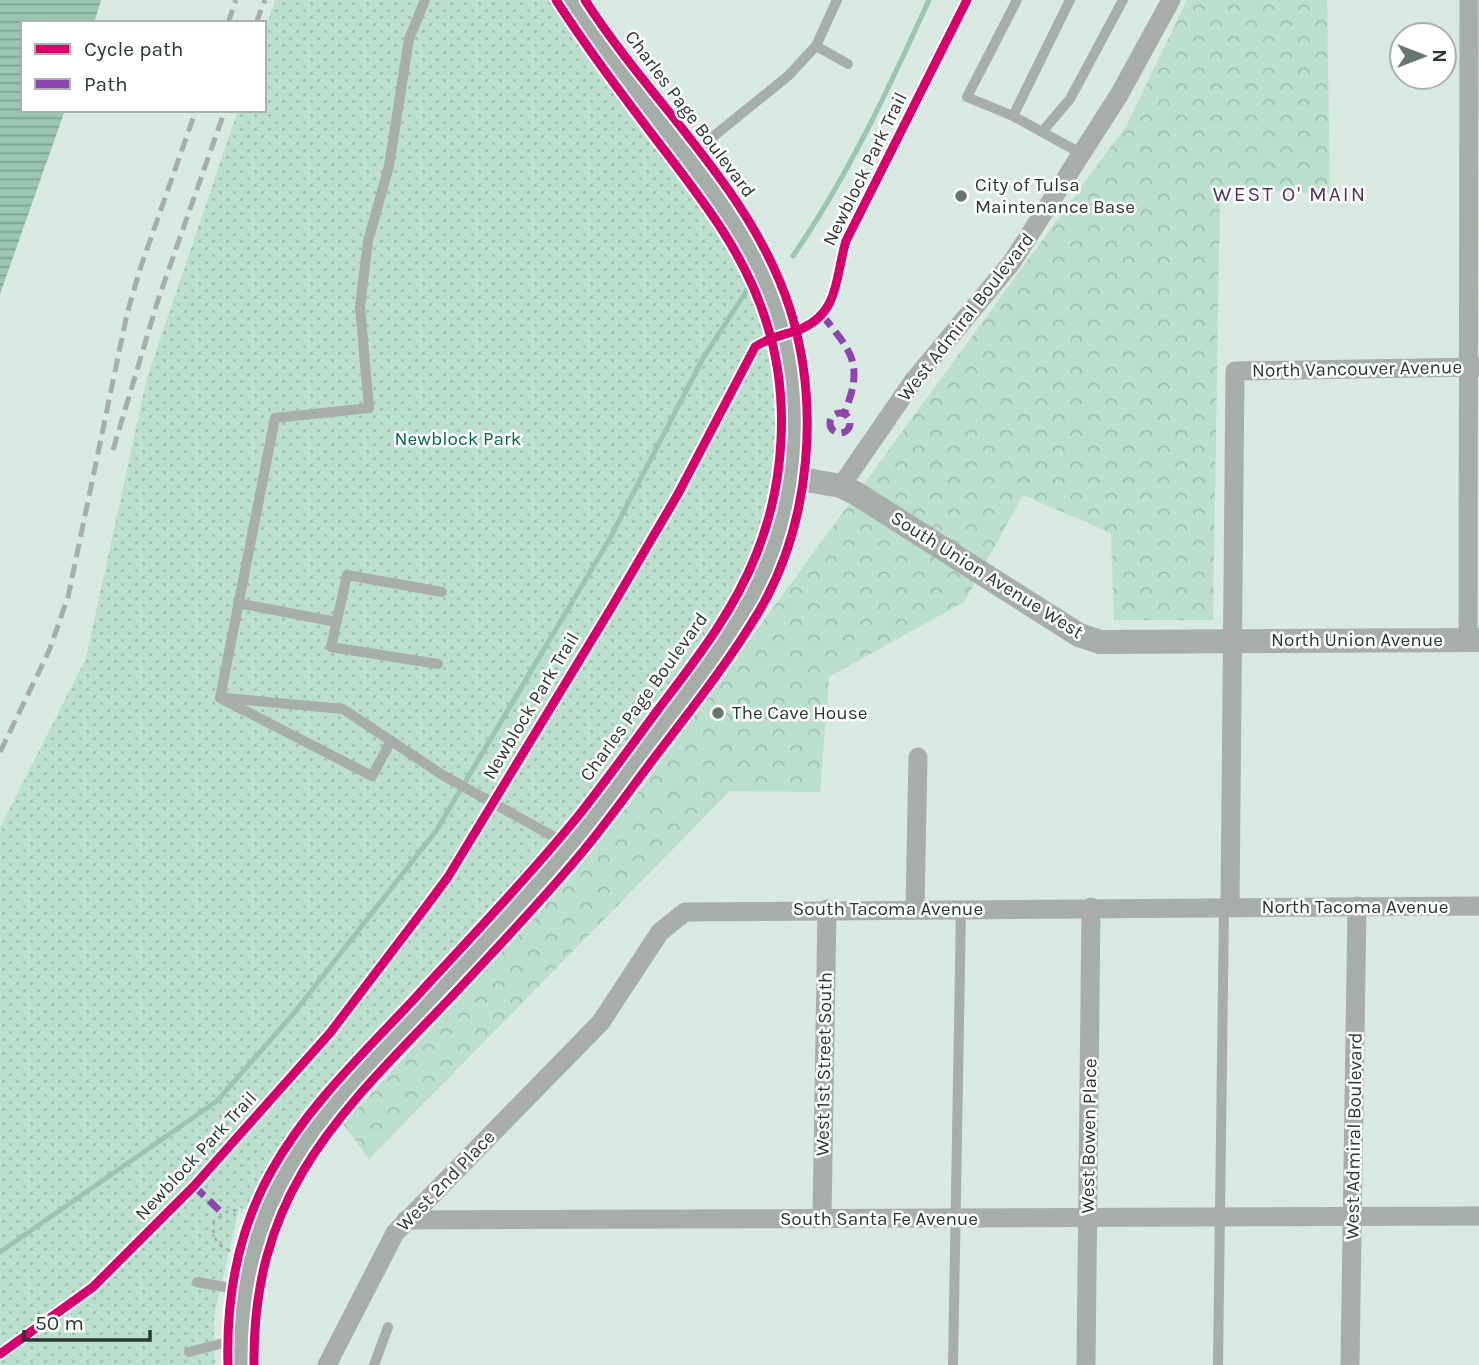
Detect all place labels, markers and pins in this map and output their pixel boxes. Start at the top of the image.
place label: City of Tulsa Maintenance Base [975,174,1135,218]
marker: City of Tulsa Maintenance Base [953,188,969,204]
place label: The Cave House [732,702,868,724]
marker: The Cave House [710,705,726,721]

